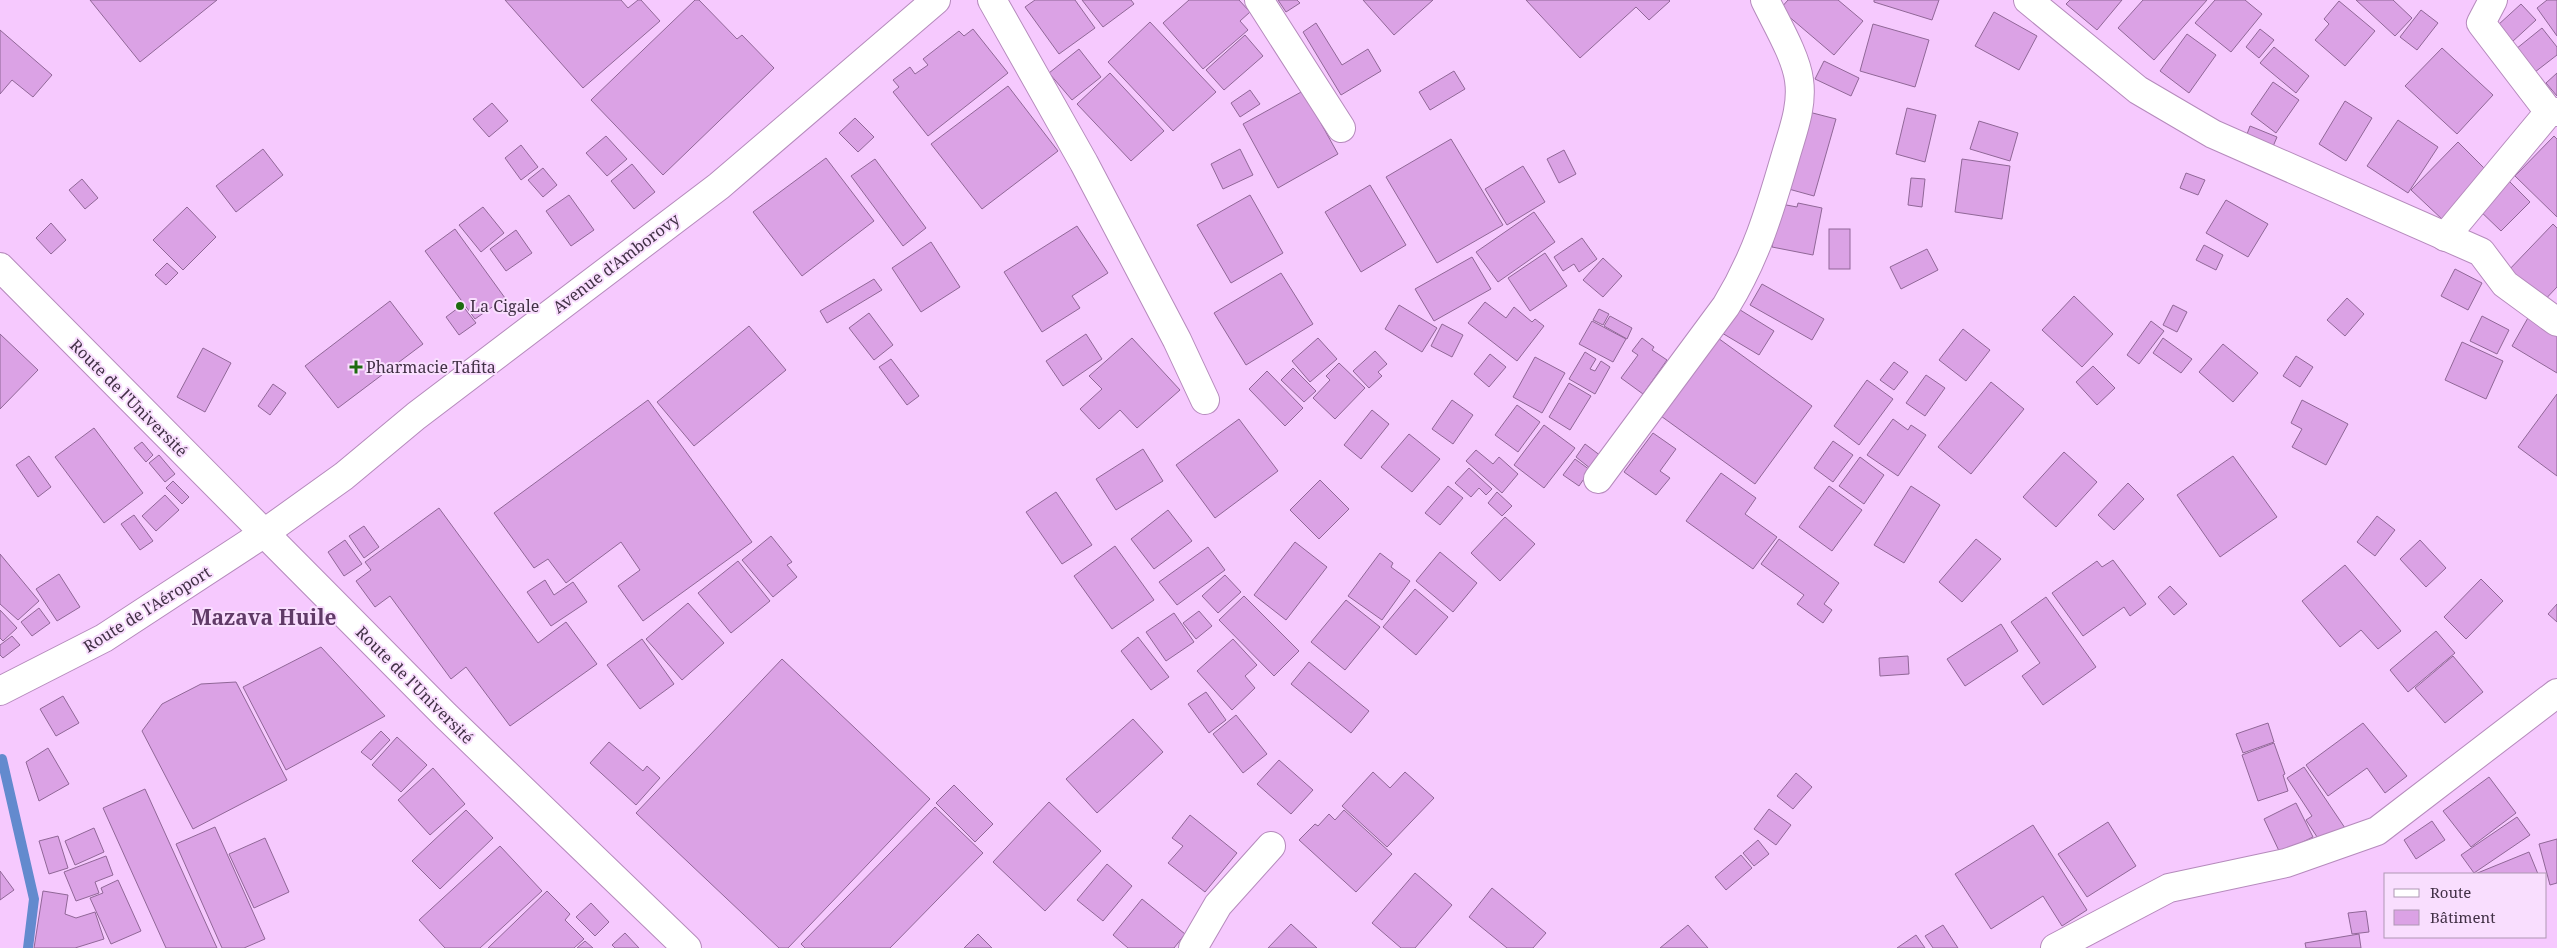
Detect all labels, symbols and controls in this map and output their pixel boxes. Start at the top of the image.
street label: Avenue d'Amborovy [548,207,685,318]
place label: La Cigale [470,295,539,317]
marker: La Cigale [454,300,466,312]
street label: Route de l'Université [65,334,193,462]
place label: Pharmacie Tafita [366,356,496,378]
marker: Pharmacie Tafita [350,361,362,373]
street label: Route de l'Aéroport [79,561,215,657]
district label: Mazava Huile [191,603,337,631]
street label: Route de l'Université [351,621,479,749]
legend [2384,873,2547,938]
text: Route [2430,882,2471,902]
text: Bâtiment [2430,907,2496,927]

